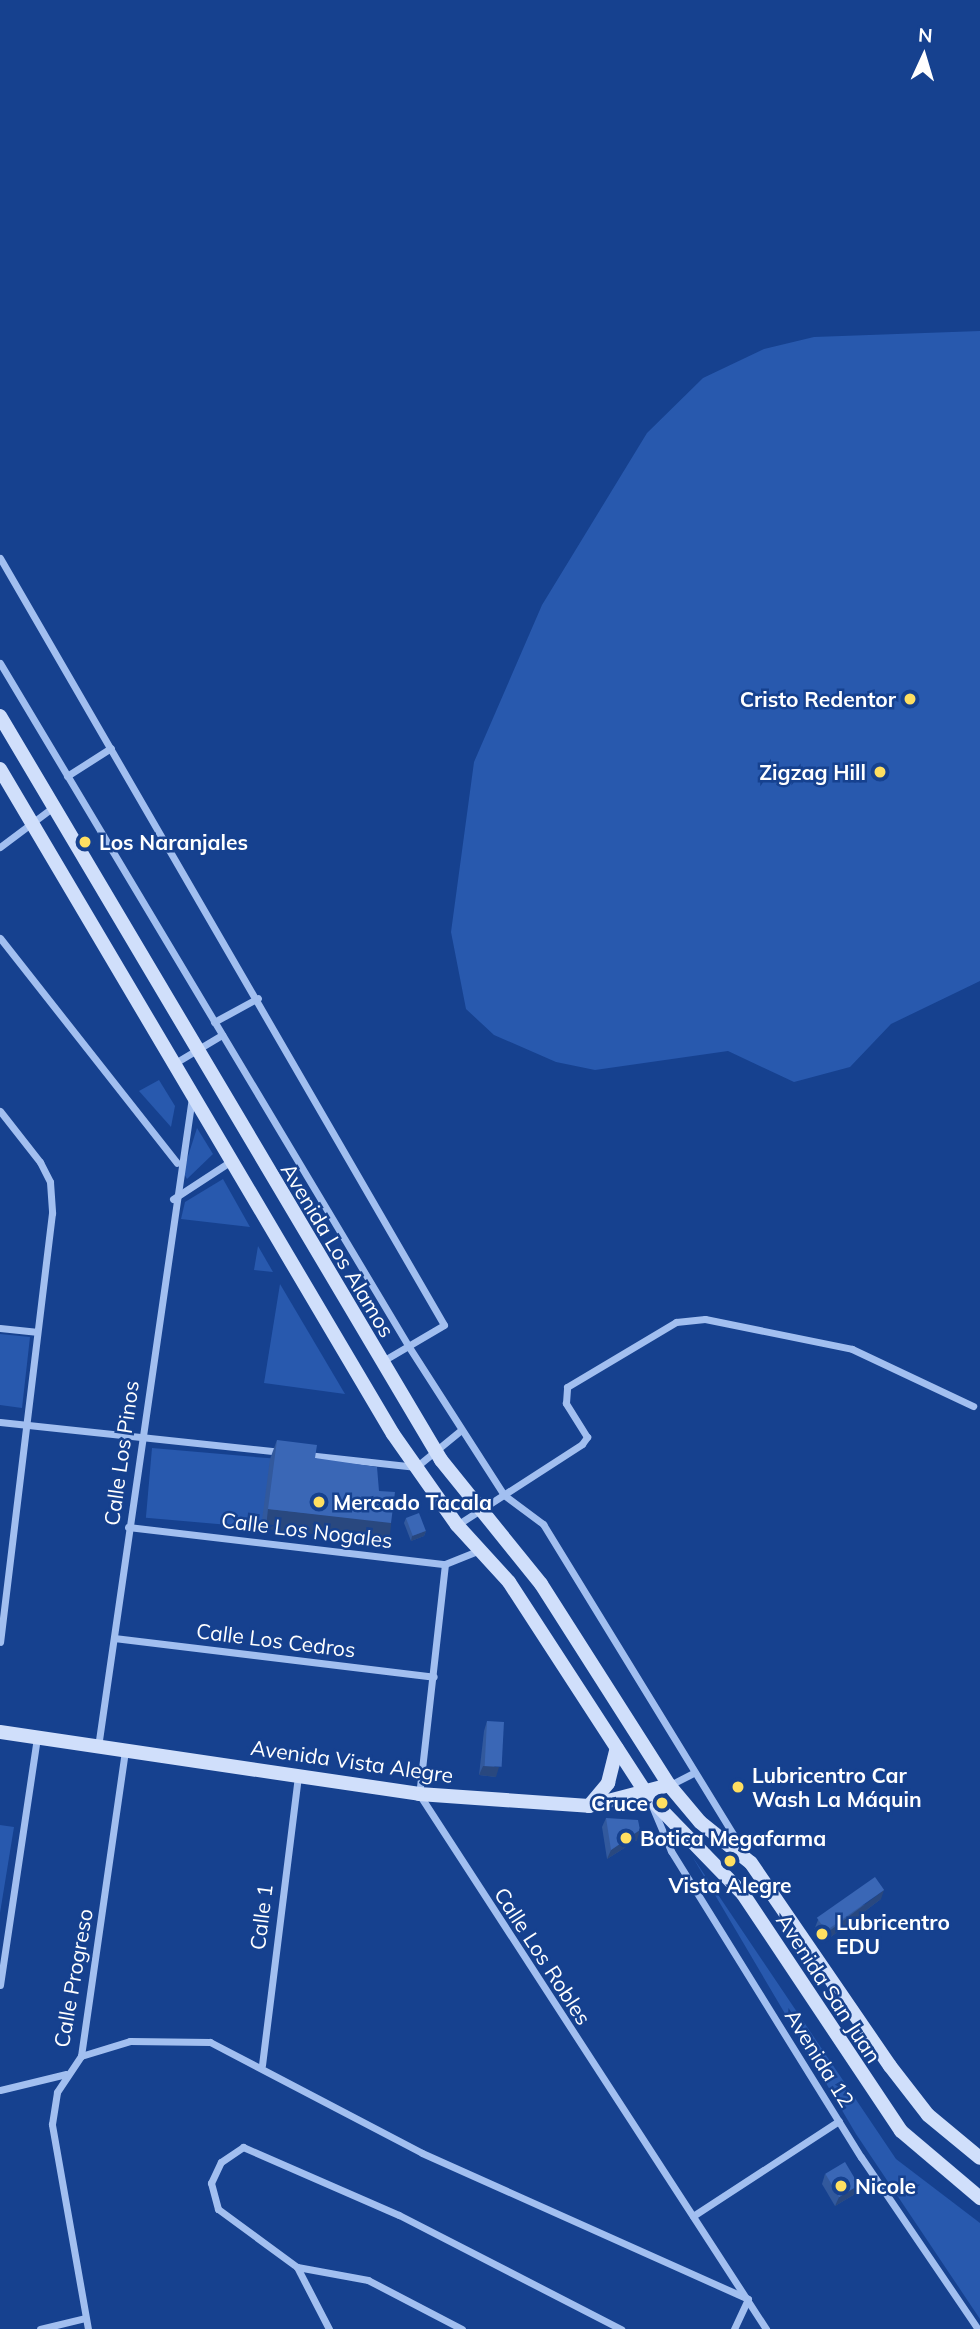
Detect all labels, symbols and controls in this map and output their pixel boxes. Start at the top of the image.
north arrow [889,21,959,91]
text: N [917,23,933,48]
place label: Cristo Redentor [740,686,896,712]
marker: Cristo Redentor [902,691,918,707]
place label: Zigzag Hill [759,759,866,785]
marker: Zigzag Hill [872,764,888,780]
place label: Los Naranjales [99,829,248,855]
marker: Los Naranjales [77,834,93,850]
street label: Avenida Los Alamos [276,1158,400,1342]
street label: Calle Los Pinos [98,1379,144,1527]
place label: Mercado Tacala [333,1489,492,1515]
marker: Mercado Tacala [311,1494,327,1510]
street label: Calle Los Nogales [220,1507,394,1553]
street label: Calle Los Cedros [195,1618,357,1662]
street label: Avenida Vista Alegre [249,1734,455,1788]
place label: Lubricentro Car Wash La Máquin [752,1762,922,1812]
marker: Lubricentro Car Wash La Máquin [730,1779,746,1795]
place label: Cruce [591,1790,648,1816]
marker: Cruce [654,1795,670,1811]
place label: Botica Megafarma [640,1825,826,1851]
marker: Botica Megafarma [618,1830,634,1846]
marker: Vista Alegre [722,1853,738,1869]
place label: Vista Alegre [668,1872,792,1898]
street label: Calle 1 [244,1883,278,1951]
street label: Calle Los Robles [489,1883,597,2029]
street label: Calle Progreso [48,1907,98,2049]
street label: Avenida San Juan [771,1909,887,2067]
place label: Lubricentro EDU [836,1909,950,1959]
marker: Lubricentro EDU [814,1926,830,1942]
street label: Avenida 12 [780,2004,860,2112]
place label: Nicole [855,2173,916,2199]
marker: Nicole [833,2178,849,2194]

